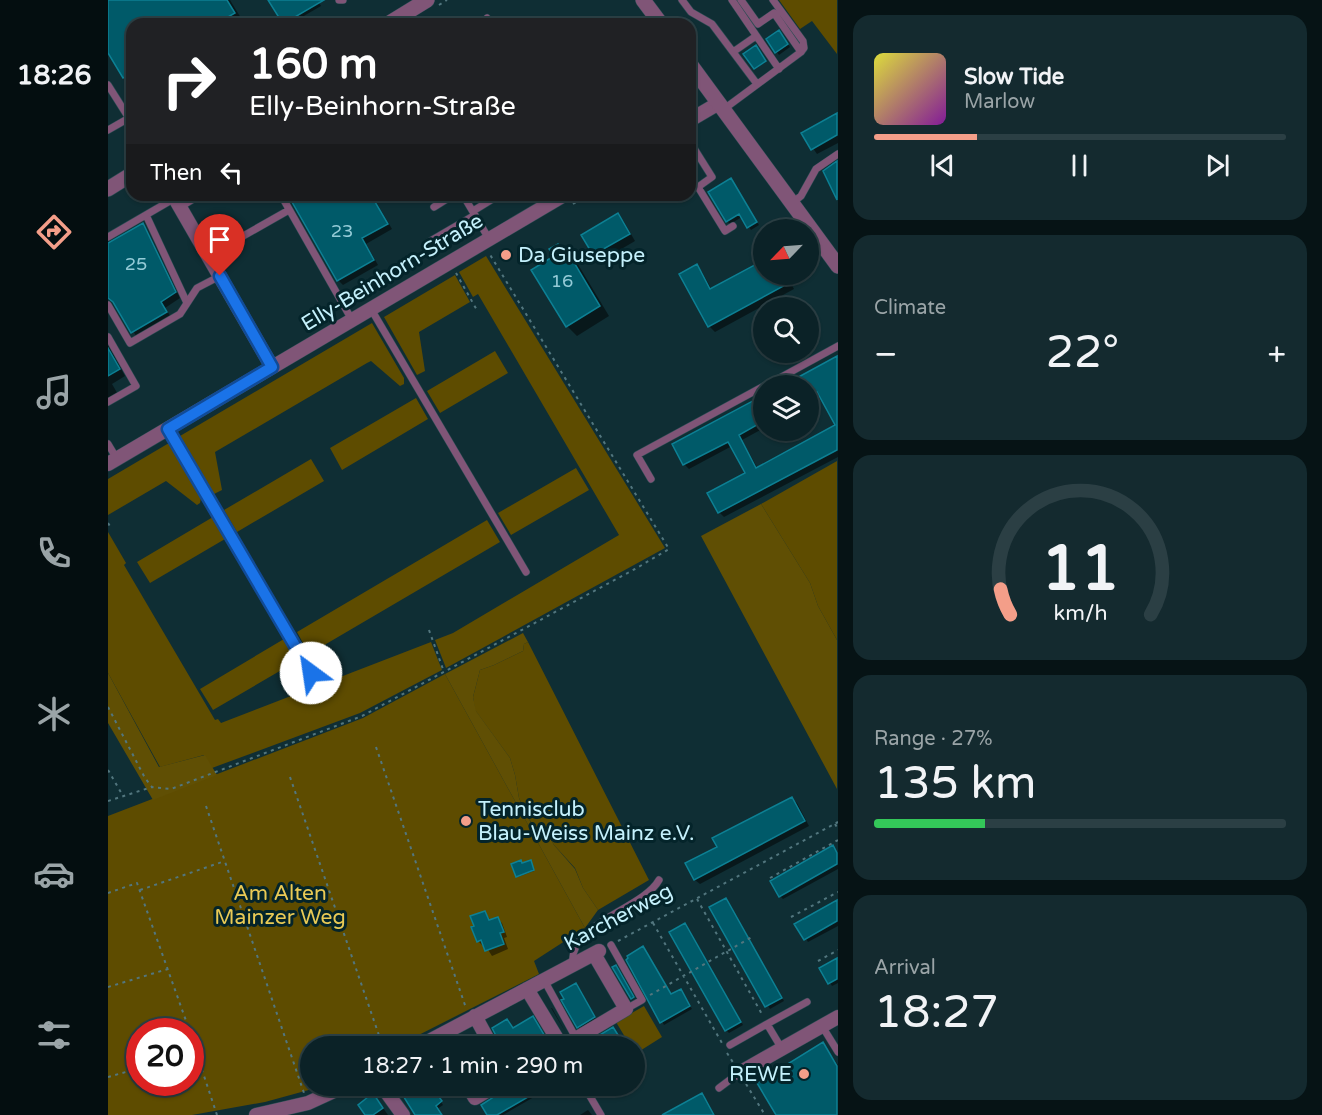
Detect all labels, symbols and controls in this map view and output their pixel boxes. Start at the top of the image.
text: 160 m [249,39,378,90]
icon: right [150,42,228,120]
text: 18:26 [17,59,91,92]
text: Slow Tide [964,64,1064,90]
text: Elly-Beinhorn-Straße [249,90,516,123]
text: Marlow [964,90,1035,114]
icon: previous [926,149,959,182]
icon: pause [1063,149,1096,182]
icon: next [1201,149,1234,182]
icon: left [215,156,248,189]
text: Then [150,160,203,186]
street label: Elly-Beinhorn-Straße [297,208,488,337]
icon: directions [33,211,75,253]
pin [194,214,245,276]
north arrow [753,219,819,285]
map controls [753,219,819,441]
house number: 23 [331,220,353,242]
icon: arrive [203,223,236,256]
place label: Da Giuseppe [518,243,645,268]
marker: Da Giuseppe [499,248,513,262]
house number: 25 [125,253,147,275]
house number: 16 [551,270,573,292]
text: Climate [874,296,946,320]
button: search [753,297,819,363]
text: 22° [1046,326,1119,380]
text: − [874,335,898,374]
text: + [1267,335,1286,374]
icon: music [33,371,75,413]
button: layers [753,375,819,441]
icon: phone [33,532,75,574]
text: 11 [1041,532,1119,607]
text: km/h [1053,600,1107,626]
position arrow [279,641,343,705]
icon: climate [33,693,75,735]
text: Range · 27% [874,727,993,751]
text: 135 km [874,757,1036,811]
place label: Tennisclub Blau-Weiss Mainz e.V. [478,797,694,846]
marker: Tennisclub Blau-Weiss Mainz e.V. [459,814,473,828]
icon: car [33,853,75,895]
street label: Karcherweg [560,878,677,956]
park label: Am Alten Mainzer Weg [214,881,346,930]
text: Arrival [874,956,936,980]
text: 18:27 [874,986,999,1040]
icon: filters [33,1014,75,1056]
speed limit sign: 20 [126,1018,204,1096]
text: 18:27 · 1 min · 290 m [362,1053,583,1079]
place label: REWE [729,1062,792,1087]
marker: REWE [797,1067,811,1081]

